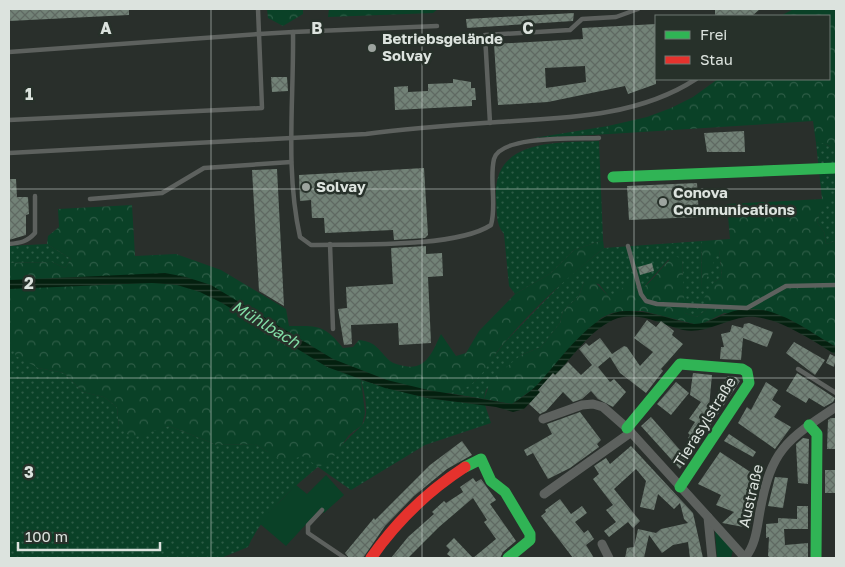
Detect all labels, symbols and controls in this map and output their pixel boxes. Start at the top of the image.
legend [655,15,830,80]
text: A [100,18,112,38]
text: B [311,18,323,38]
text: C [522,18,534,38]
text: Frei [700,25,727,43]
place label: Betriebsgelände Solvay [382,29,503,64]
marker: Betriebsgelände Solvay [366,42,378,54]
text: Stau [700,50,733,68]
text: 1 [25,84,33,104]
place label: Solvay [316,177,366,195]
marker: Solvay [300,181,312,193]
place label: Conova Communications [673,183,795,218]
marker: Conova Communications [657,196,669,208]
text: 2 [24,273,34,293]
water label: Mühlbach [228,296,305,353]
street label: Tierasylstraße [669,373,739,470]
text: 3 [24,462,34,482]
street label: Austraße [734,462,766,529]
scale bar [18,520,160,552]
text: 100 m [25,527,68,545]

